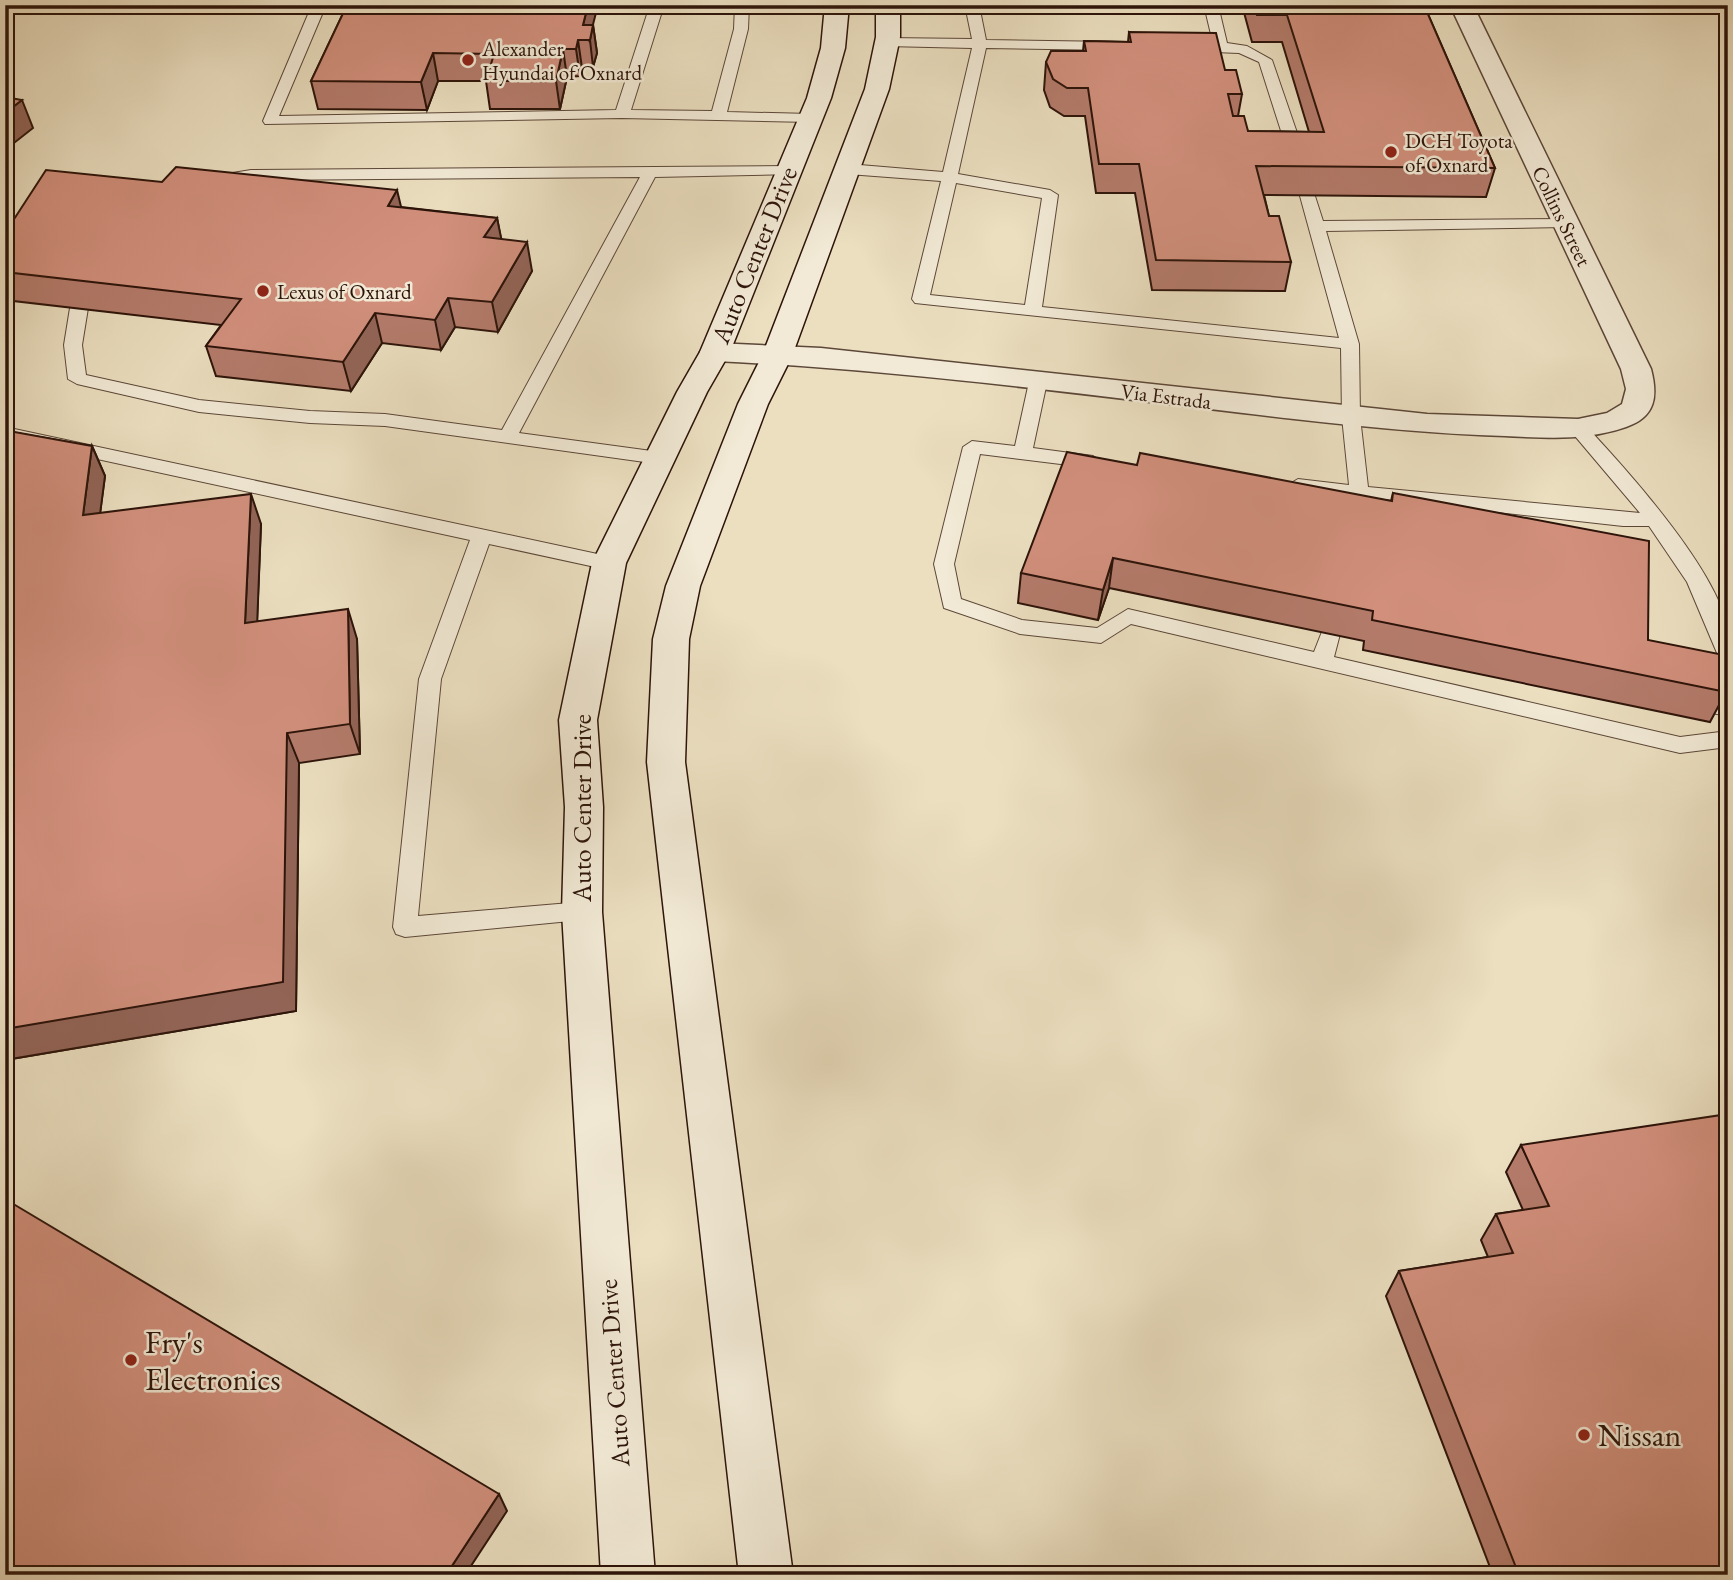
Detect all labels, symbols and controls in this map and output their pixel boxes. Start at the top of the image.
place label: Alexander Hyundai of Oxnard [481,35,643,86]
marker: Alexander Hyundai of Oxnard [460,52,476,68]
place label: DCH Toyota of Oxnard [1405,127,1513,178]
marker: DCH Toyota of Oxnard [1383,144,1399,160]
street label: Auto Center Drive [703,161,805,349]
street label: Collins Street [1526,161,1598,271]
place label: Lexus of Oxnard [277,278,412,305]
marker: Lexus of Oxnard [255,283,271,299]
street label: Via Estrada [1119,377,1213,415]
street label: Auto Center Drive [565,714,599,903]
street label: Auto Center Drive [590,1278,638,1469]
place label: Fry's Electronics [145,1321,281,1400]
marker: Fry's Electronics [123,1352,139,1368]
place label: Nissan [1598,1414,1682,1456]
marker: Nissan [1576,1427,1592,1443]

